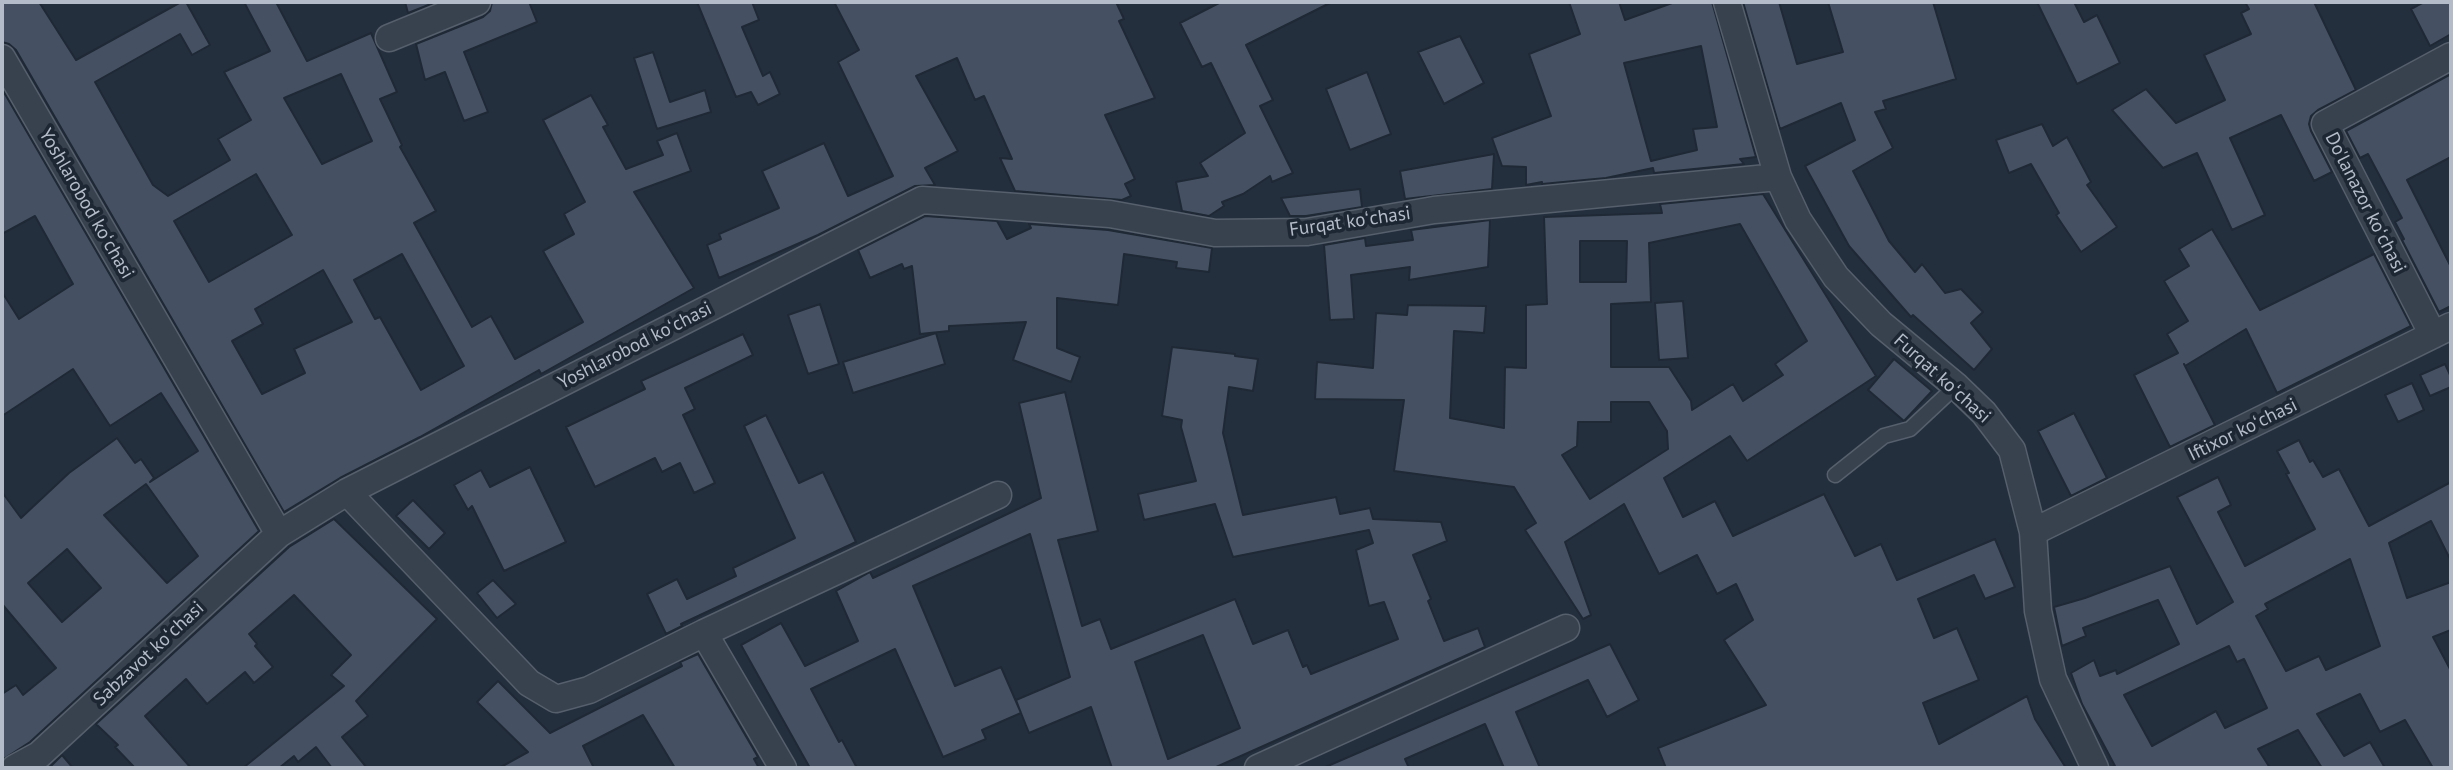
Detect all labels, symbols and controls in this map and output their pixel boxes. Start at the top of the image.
street label: Yoshlarobod koʻchasi [34,125,138,283]
street label: Do'lanazor koʻchasi [2320,129,2410,277]
street label: Furqat koʻchasi [1288,202,1412,242]
street label: Yoshlarobod koʻchasi [554,297,716,395]
street label: Furqat koʻchasi [1889,330,1995,428]
street label: Iftixor koʻchasi [2185,394,2301,466]
street label: Sabzavot koʻchasi [89,597,209,711]

